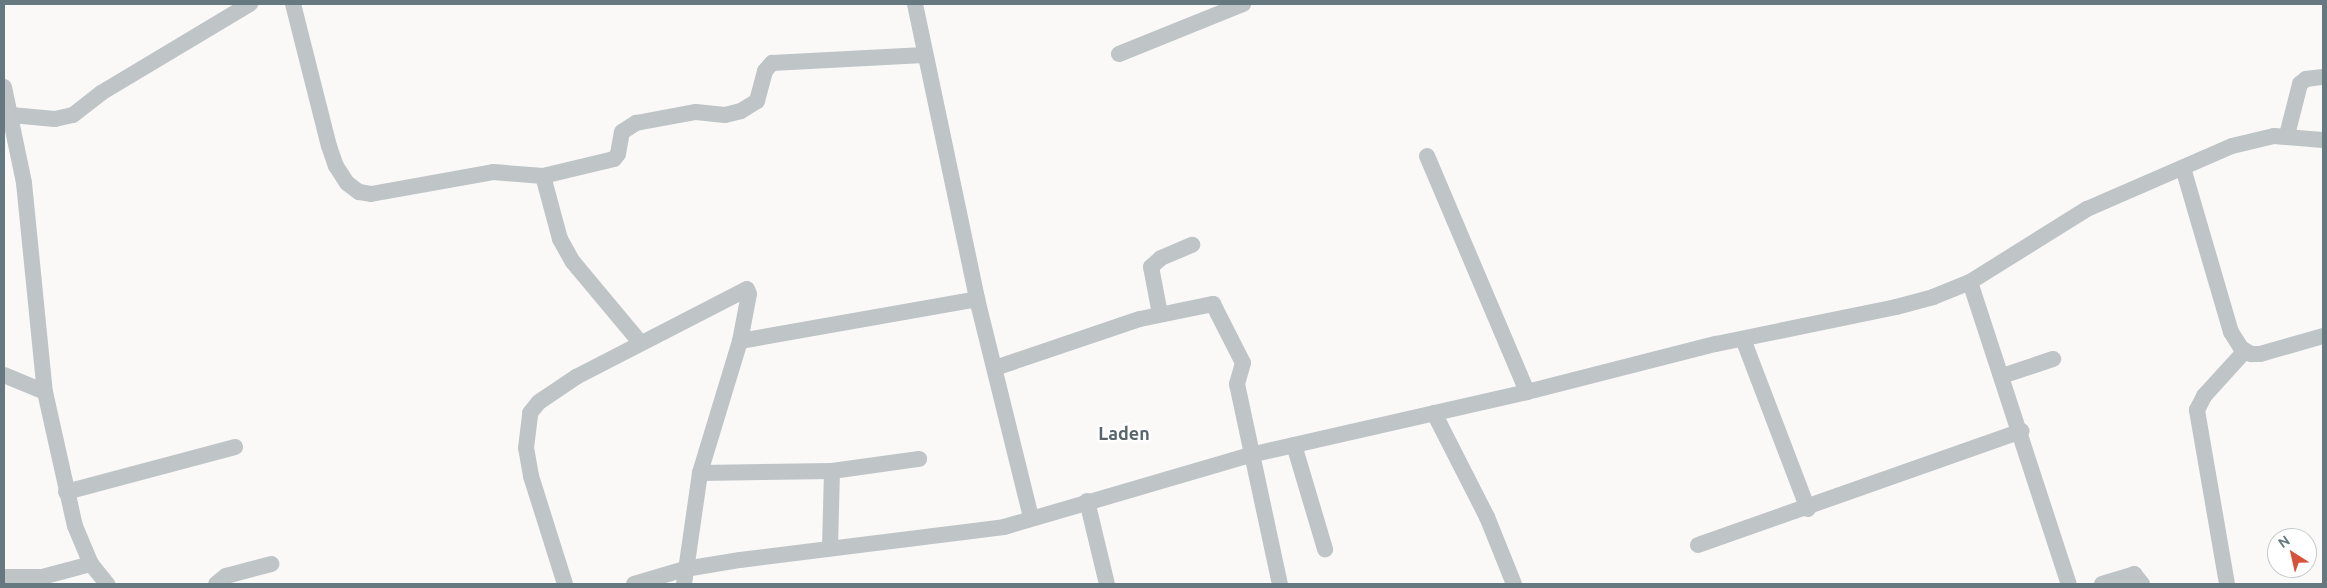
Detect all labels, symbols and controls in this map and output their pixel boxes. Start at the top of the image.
district label: Laden [1098,422,1150,444]
north arrow [2267,528,2317,578]
text: N [2275,532,2293,551]

